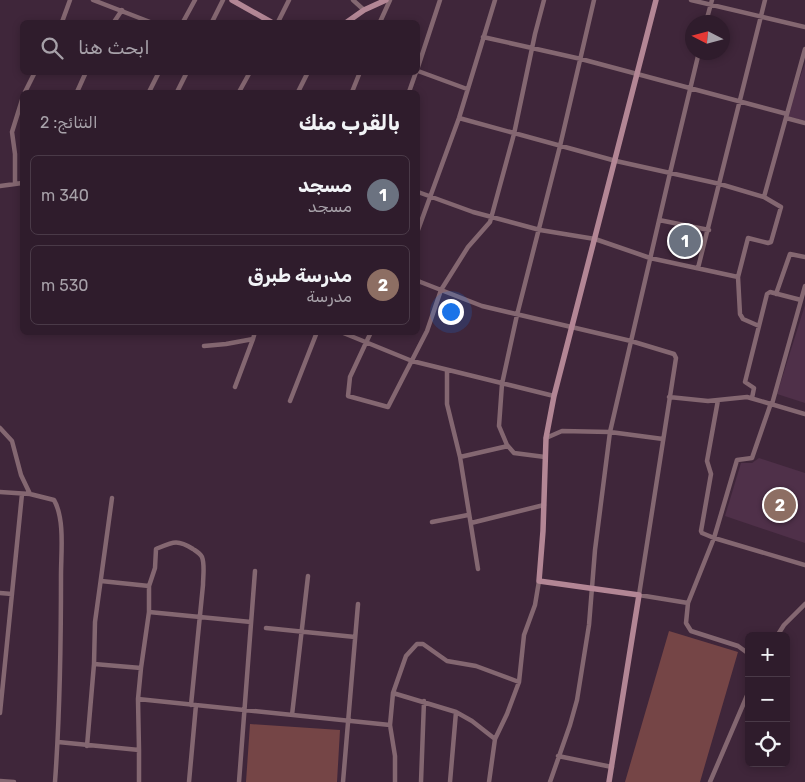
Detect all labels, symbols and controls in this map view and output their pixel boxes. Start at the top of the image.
north arrow [685,15,730,60]
search box [20,20,420,75]
icon: search [38,34,66,62]
text: ابحث هنا [78,36,150,59]
text: بالقرب منك [299,110,400,135]
text: النتائج: 2 [40,113,98,132]
text: مسجد [298,174,352,197]
text: 340 m [41,186,89,205]
text: 1 [379,186,387,205]
text: مسجد [308,197,352,216]
pin: 1 [669,222,701,260]
text: مدرسة طبرق [248,264,352,287]
text: 530 m [41,276,88,295]
text: 2 [378,276,388,295]
text: مدرسة [307,287,352,306]
your location [438,299,464,325]
pin: 2 [764,486,796,524]
map controls [745,632,790,767]
button: + [745,632,790,677]
button: − [745,677,790,722]
button: locate [745,722,790,767]

